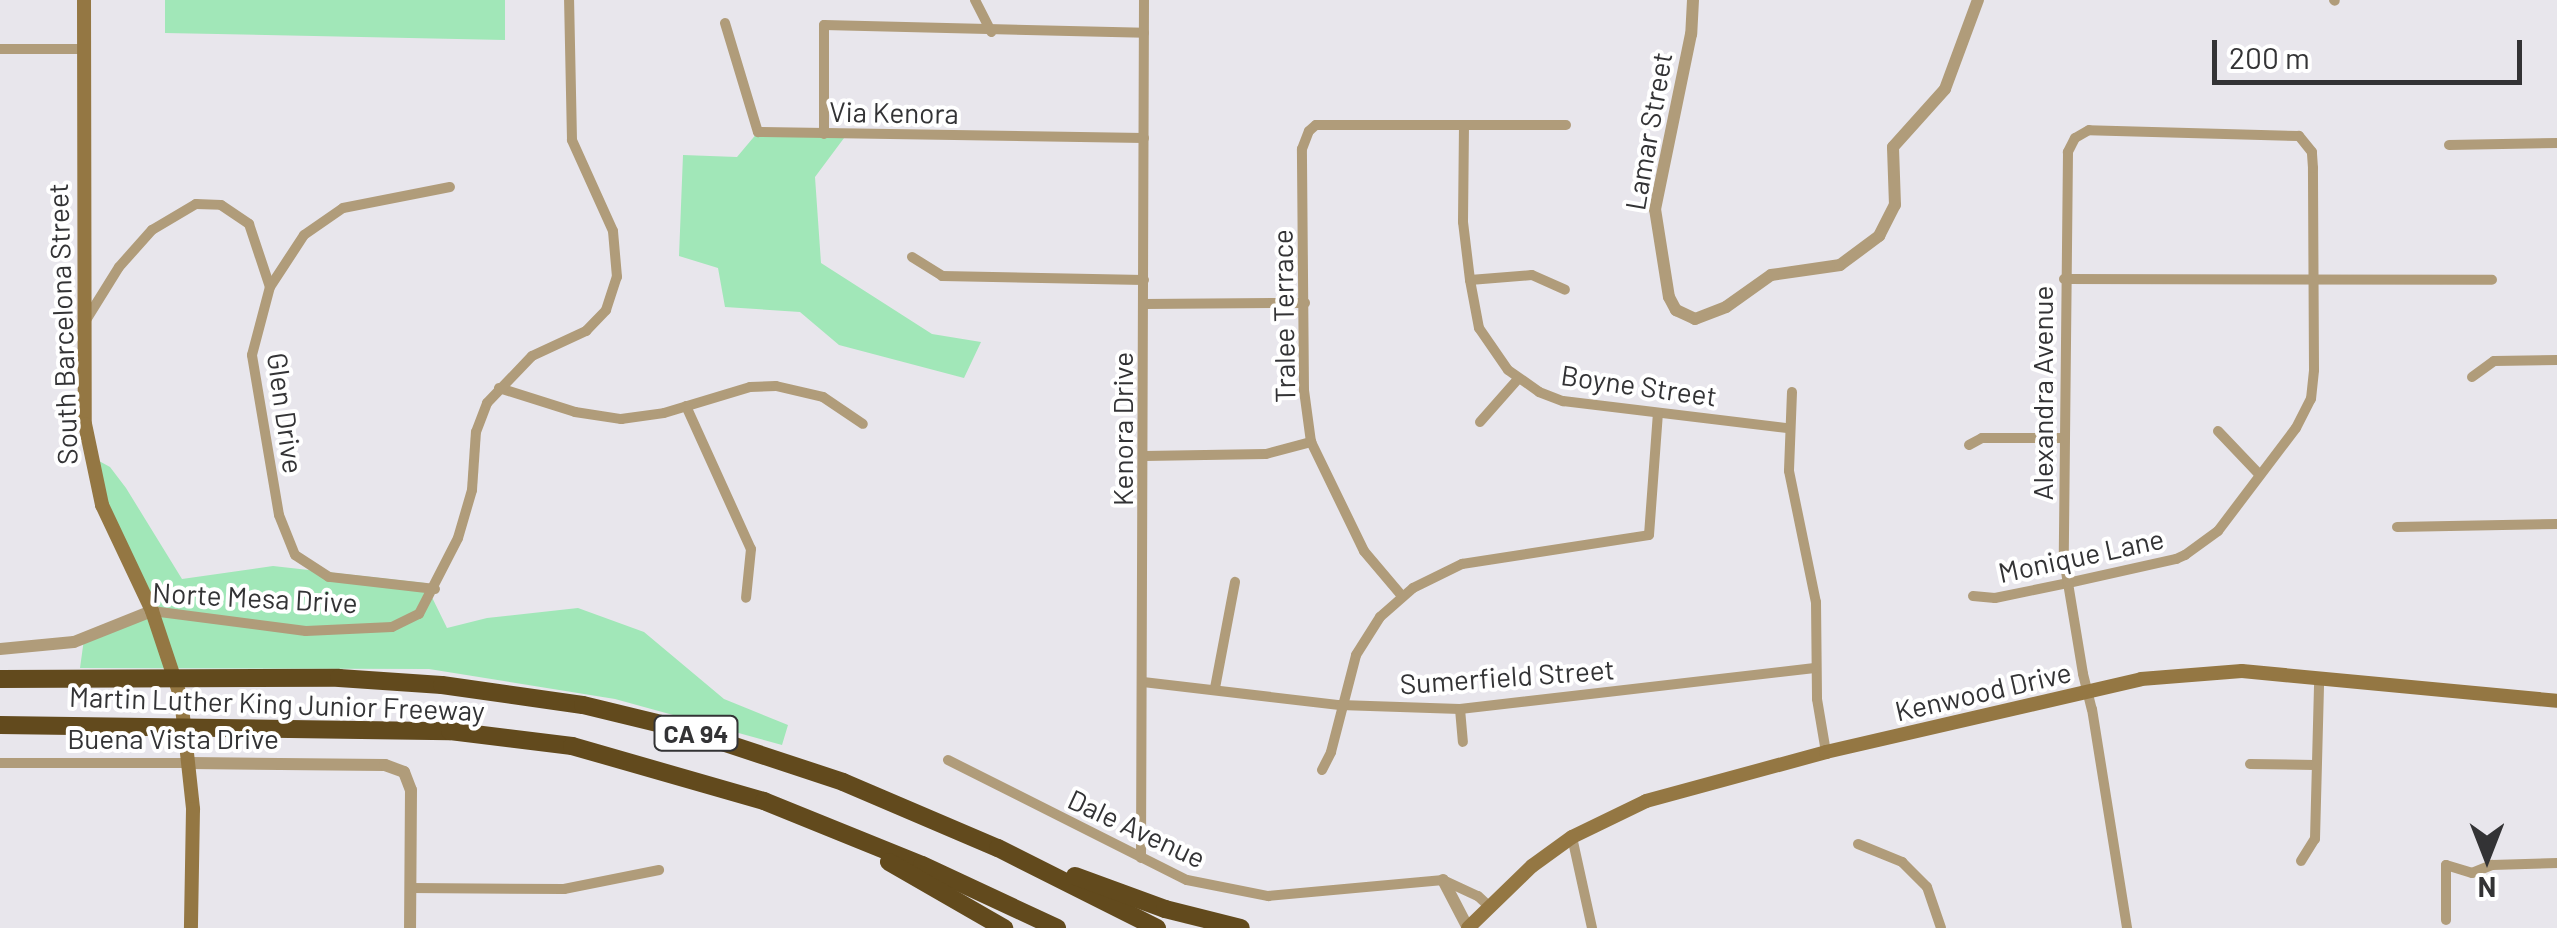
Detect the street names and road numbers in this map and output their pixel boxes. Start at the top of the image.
street label: Lamar Street [1618,49,1678,213]
street label: Via Kenora [829,94,959,130]
street label: South Barcelona Street [40,183,84,465]
street label: Tralee Terrace [1265,229,1301,403]
street label: Alexandra Avenue [2025,286,2059,500]
street label: Glen Drive [261,350,311,476]
street label: Kenora Drive [1105,352,1139,506]
street label: Boyne Street [1559,357,1719,413]
street label: Monique Lane [1995,521,2167,589]
street label: Norte Mesa Drive [152,575,358,619]
street label: Sumerfield Street [1398,652,1616,700]
street label: Kenwood Drive [1892,654,2074,728]
street label: Martin Luther King Junior Freeway [69,679,485,727]
road number: CA 94 [654,713,738,753]
street label: Buena Vista Drive [67,721,279,755]
street label: Dale Avenue [1063,782,1211,874]

